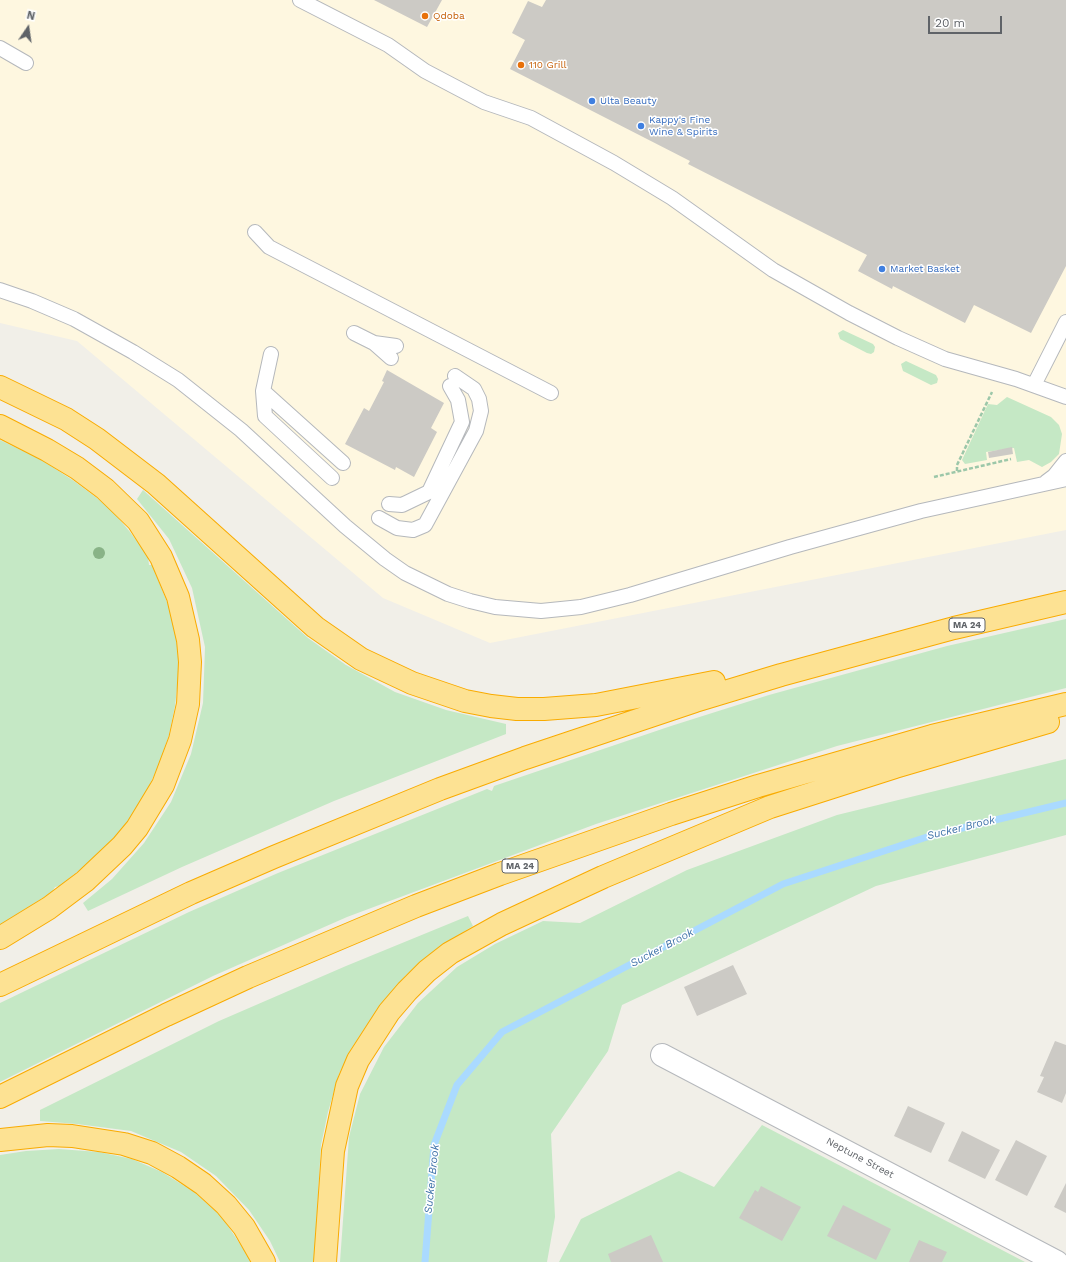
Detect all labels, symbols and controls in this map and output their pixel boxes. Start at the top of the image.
north arrow [8,8,48,48]
scale bar [930,8,1004,34]
text: N [25,9,36,23]
place label: Qdoba [433,10,465,22]
marker: Qdoba [420,11,430,21]
text: 20 m [935,16,965,30]
place label: 110 Grill [529,59,567,71]
marker: 110 Grill [516,60,526,70]
place label: Ulta Beauty [600,95,657,107]
marker: Ulta Beauty [587,96,597,106]
place label: Kappy's Fine Wine & Spirits [649,114,718,138]
marker: Kappy's Fine Wine & Spirits [636,121,646,131]
place label: Market Basket [890,263,960,275]
marker: Market Basket [877,264,887,274]
road number: MA 24 [949,618,985,632]
water label: Sucker Brook [926,813,996,843]
road number: MA 24 [502,859,538,873]
water label: Sucker Brook [628,926,696,970]
street label: Neptune Street [824,1135,896,1181]
water label: Sucker Brook [422,1144,442,1214]

